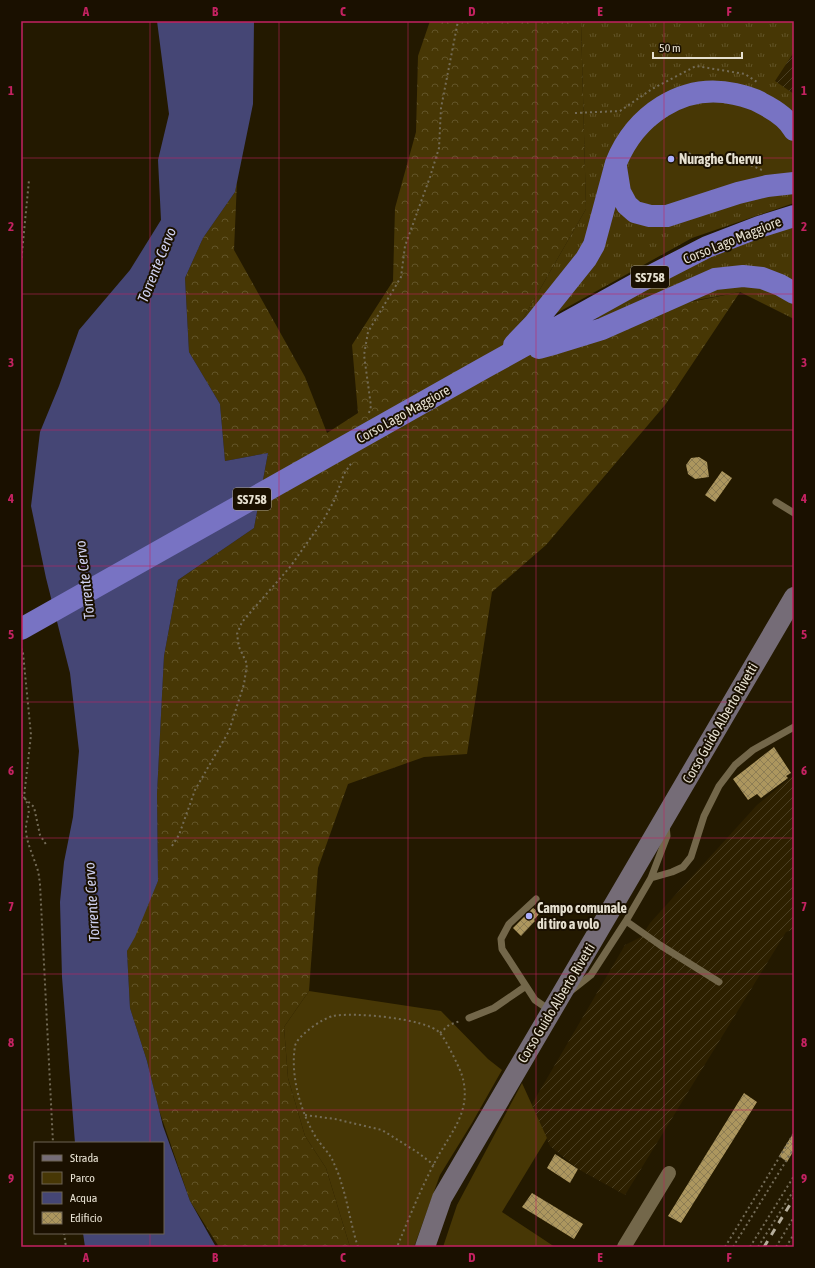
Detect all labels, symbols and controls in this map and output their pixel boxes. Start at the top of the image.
text: A [82,4,90,19]
text: B [212,4,219,19]
text: C [340,4,346,19]
text: D [468,4,476,19]
text: E [597,4,603,19]
text: F [726,4,732,19]
scale bar [653,34,742,60]
text: 50 m [659,41,681,55]
text: 1 [8,83,14,98]
text: 1 [801,83,807,98]
place label: Nuraghe Chervu [679,151,762,167]
marker: Nuraghe Chervu [666,154,676,164]
street label: Corso Lago Maggiore [681,213,783,267]
text: 2 [8,219,14,234]
text: 2 [801,219,807,234]
water label: Torrente Cervo [134,225,179,305]
road number: SS758 [631,266,669,288]
text: 3 [8,355,14,370]
text: 3 [801,355,807,370]
street label: Corso Lago Maggiore [353,382,453,446]
road number: SS758 [233,488,271,510]
text: 4 [7,491,14,506]
text: 4 [800,491,807,506]
water label: Torrente Cervo [71,540,98,620]
text: 5 [8,627,14,642]
text: 5 [801,627,807,642]
street label: Corso Guido Alberto Rivetti [679,660,761,786]
text: 6 [8,763,14,778]
text: 6 [801,763,807,778]
water label: Torrente Cervo [80,862,103,942]
text: 7 [8,899,14,914]
text: 7 [801,899,807,914]
place label: Campo comunale di tiro a volo [537,900,627,932]
marker: Campo comunale di tiro a volo [524,911,534,921]
street label: Corso Guido Alberto Rivetti [514,940,598,1066]
text: 8 [8,1035,14,1050]
text: 8 [801,1035,807,1050]
legend [34,1142,164,1234]
text: Strada [70,1151,99,1165]
text: 9 [8,1171,14,1186]
text: Parco [70,1171,95,1185]
text: 9 [801,1171,807,1186]
text: Acqua [70,1191,97,1205]
text: Edificio [70,1211,103,1225]
text: A [82,1250,90,1265]
text: B [212,1250,219,1265]
text: C [340,1250,346,1265]
text: D [468,1250,476,1265]
text: E [597,1250,603,1265]
text: F [726,1250,732,1265]

